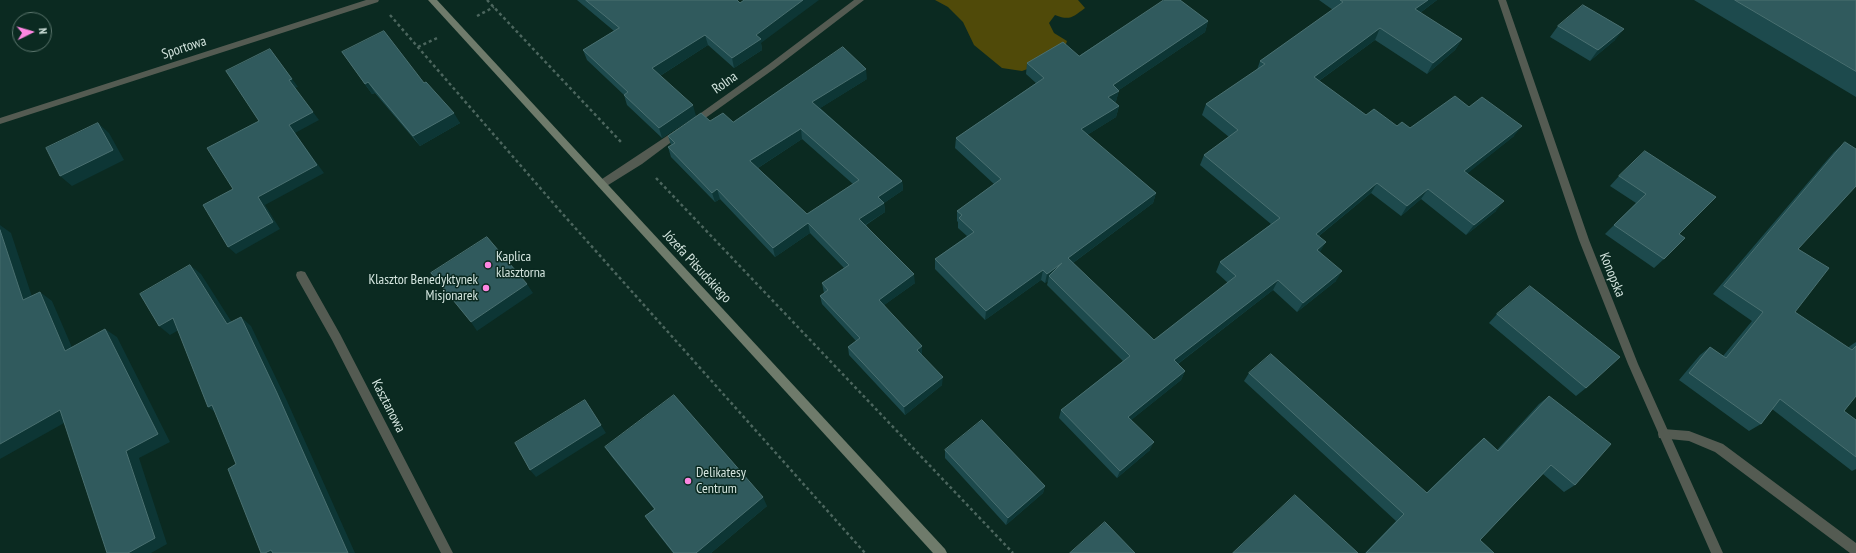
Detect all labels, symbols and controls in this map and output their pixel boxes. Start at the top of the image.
north arrow [12,12,52,52]
text: N [36,27,50,35]
street label: Sportowa [160,33,208,63]
street label: Rolna [709,68,741,98]
street label: Józefa Piłsudskiego [659,227,735,307]
place label: Kaplica klasztorna [496,249,545,282]
street label: Konopska [1596,250,1628,300]
marker: Kaplica klasztorna [483,260,493,270]
place label: Klasztor Benedyktynek Misjonarek [368,272,478,304]
marker: Klasztor Benedyktynek Misjonarek [481,283,491,293]
street label: Kasztanowa [367,377,409,435]
place label: Delikatesy Centrum [696,465,746,498]
marker: Delikatesy Centrum [683,476,693,486]

